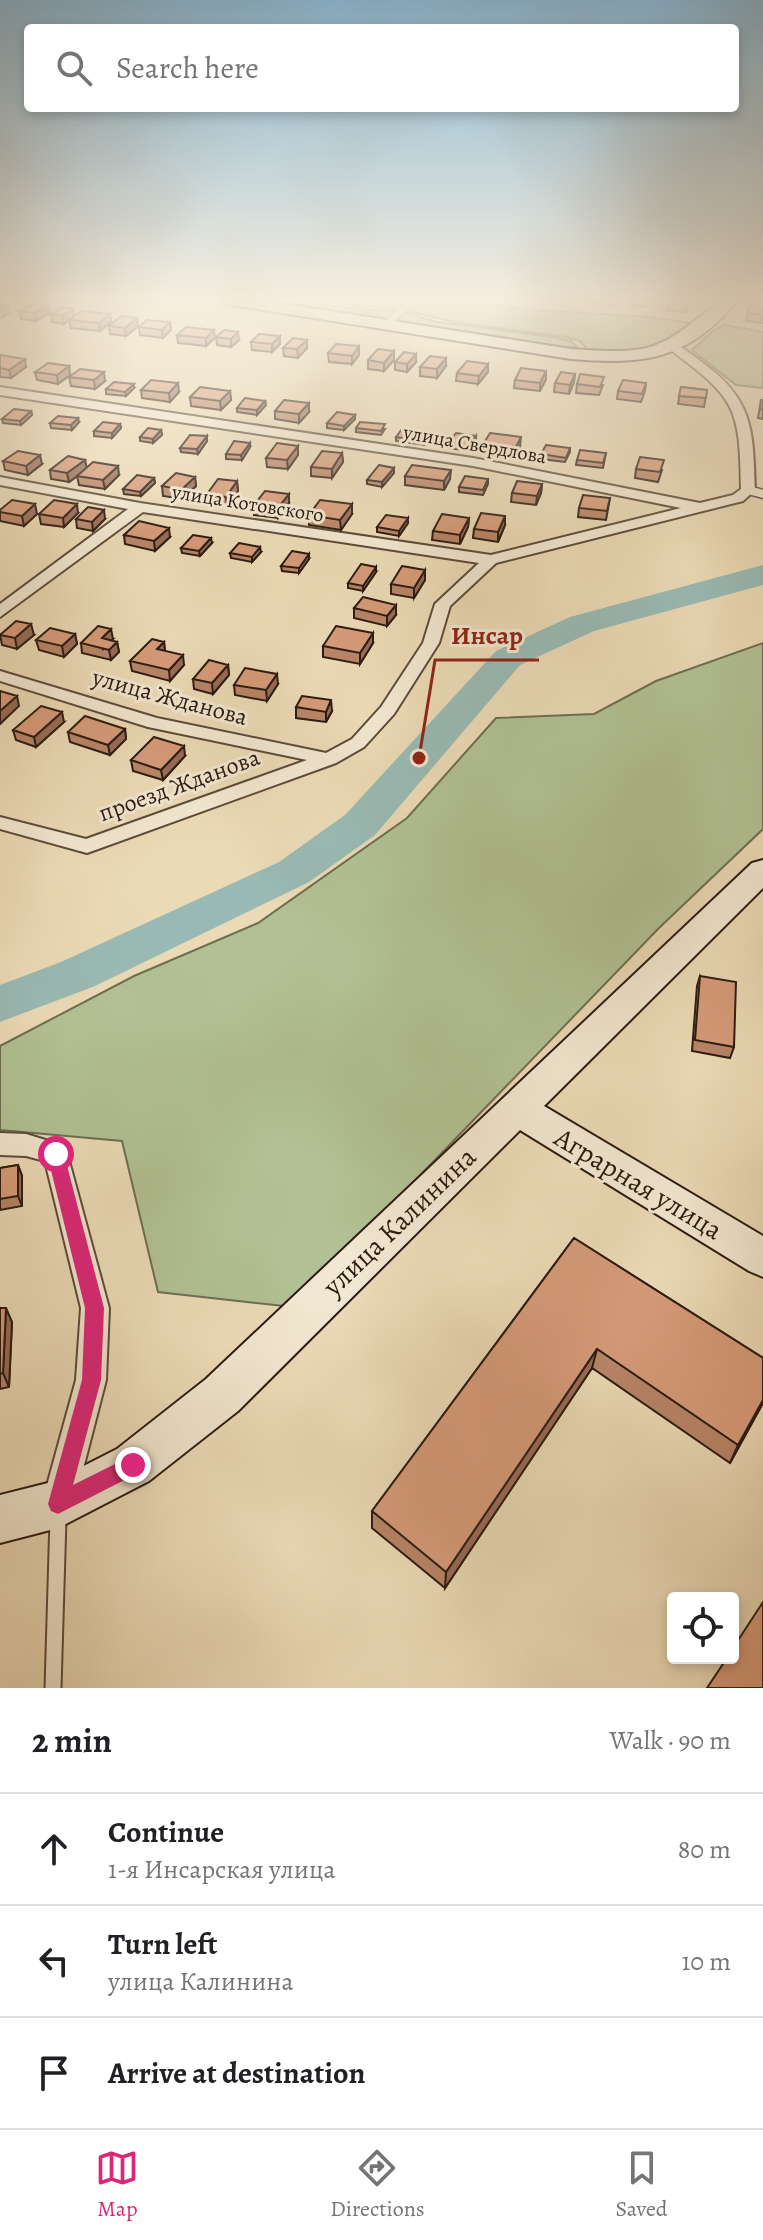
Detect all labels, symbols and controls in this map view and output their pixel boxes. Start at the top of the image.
search box [24,24,739,112]
icon: search [52,46,96,90]
text: Search here [116,48,259,88]
street label: улица Свердлова [400,418,549,471]
street label: улица Котовского [169,478,326,529]
callout: Инсар [435,610,539,660]
text: Инсар [451,618,523,653]
street label: улица Жданова [88,661,251,733]
street label: проезд Жданова [94,741,264,829]
street label: Аграрная улица [547,1118,730,1249]
route start [38,1136,74,1172]
street label: улица Калинина [314,1139,485,1305]
route end [115,1447,151,1483]
map controls [667,1592,739,1664]
button: locate [667,1592,739,1664]
text: 2 min [32,1717,112,1764]
text: Walk · 90 m [610,1723,731,1758]
text: Continue [108,1812,224,1852]
icon: ahead [32,1827,76,1871]
text: 80 m [678,1832,731,1867]
text: 1-я Инсарская улица [108,1852,335,1887]
text: Turn left [108,1924,217,1964]
icon: left [32,1939,76,1983]
text: 10 m [681,1944,731,1979]
text: улица Калинина [108,1964,293,1999]
icon: arrive [32,2051,76,2095]
text: Arrive at destination [108,2053,365,2093]
tab: Map [95,2146,139,2224]
tab: Directions [330,2146,425,2224]
tab: Saved [615,2146,668,2224]

